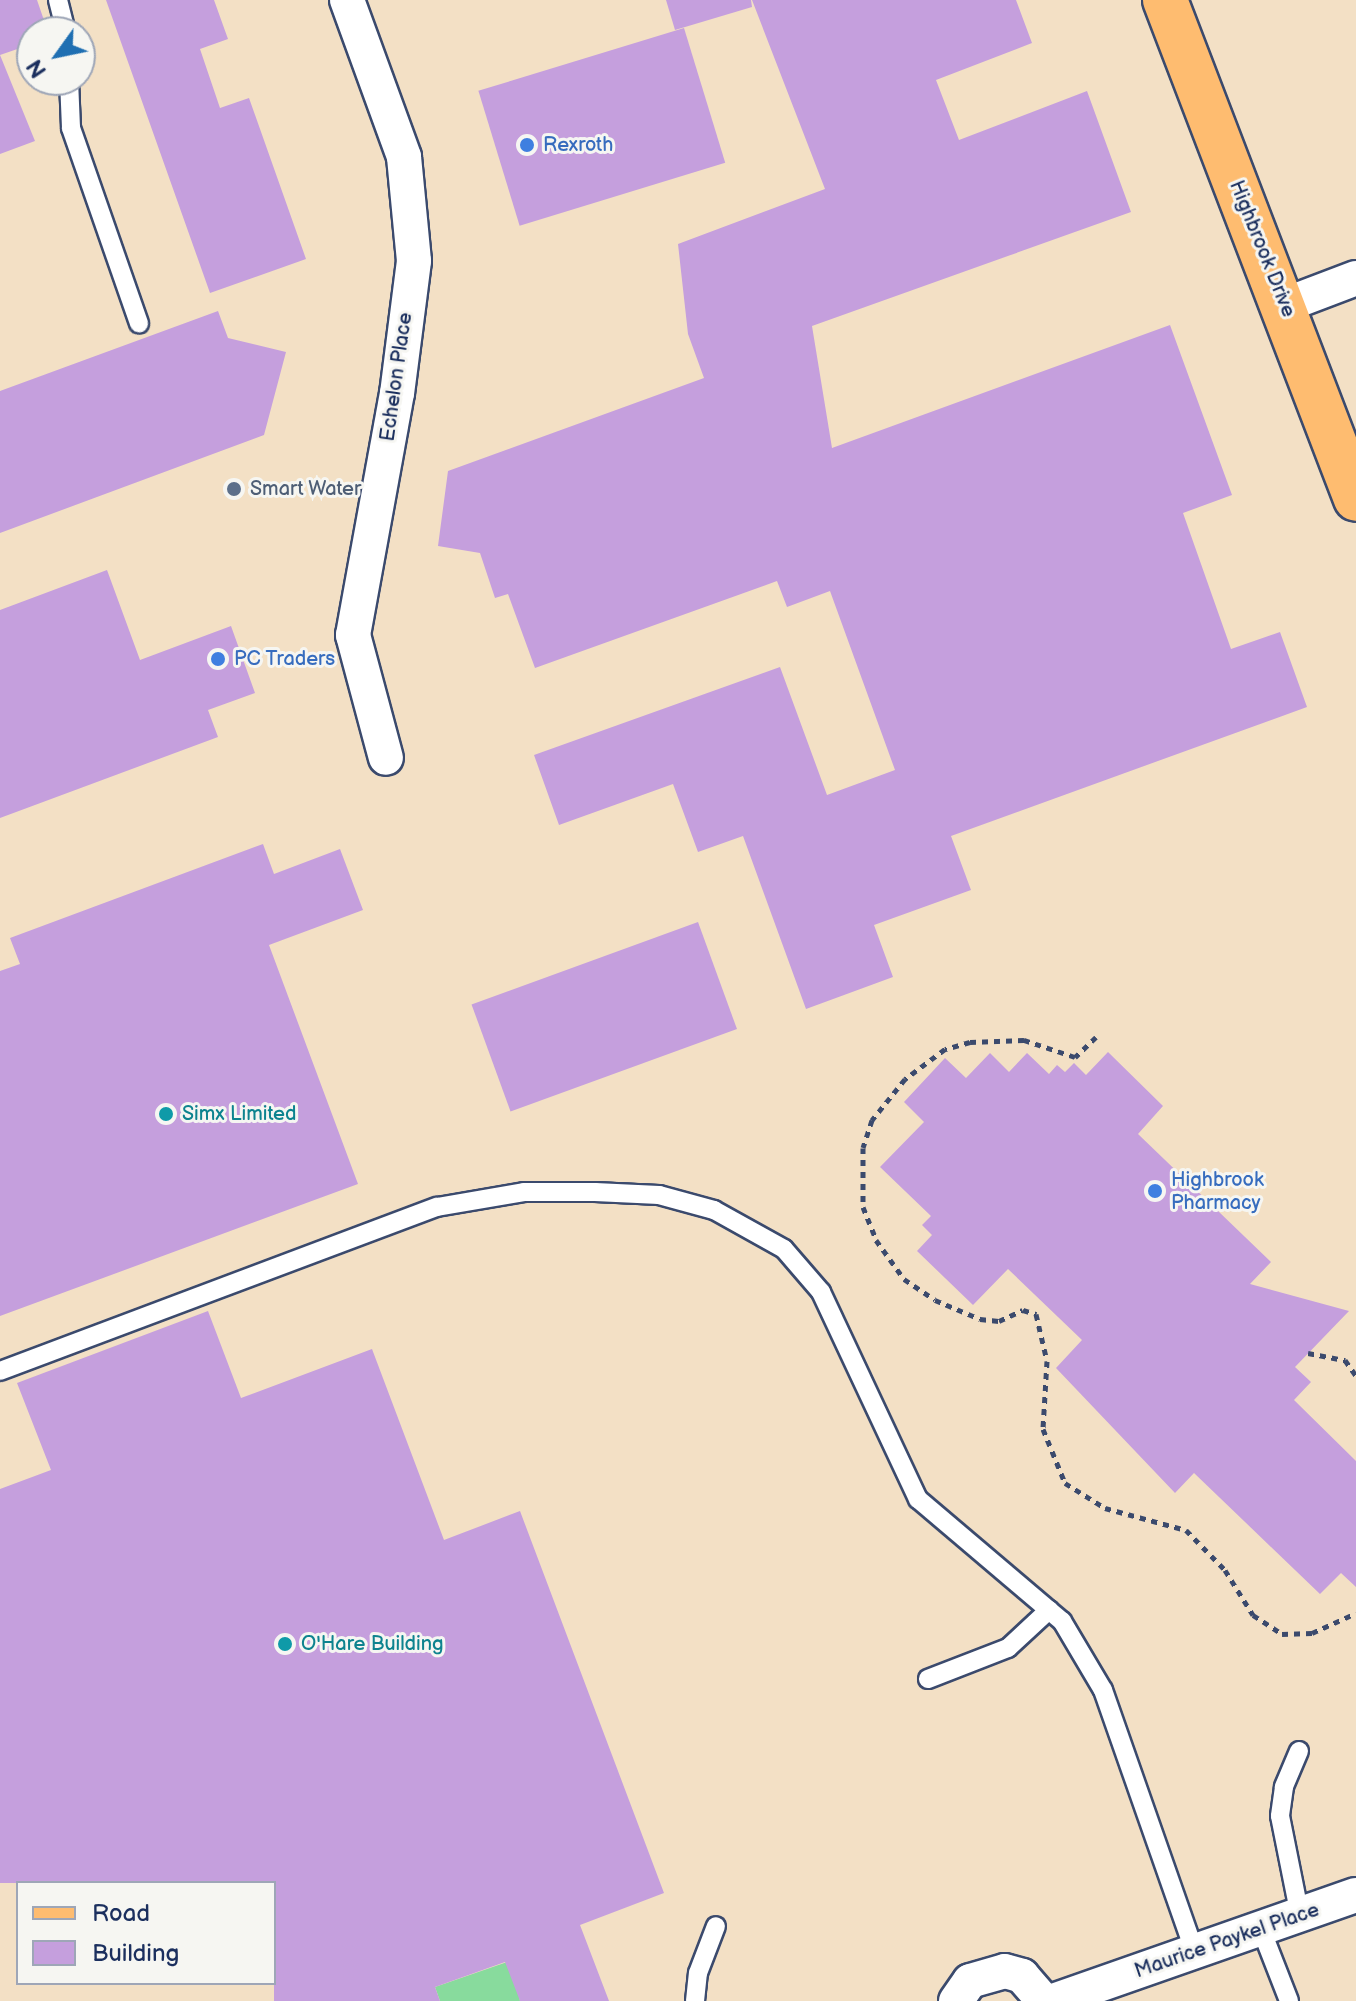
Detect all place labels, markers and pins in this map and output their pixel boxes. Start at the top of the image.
place label: Rexroth [543,133,613,157]
marker: Rexroth [518,136,536,154]
place label: Smart Water [250,477,362,501]
marker: Smart Water [225,480,243,498]
place label: PC Traders [234,647,336,671]
marker: PC Traders [209,650,227,668]
place label: Simx Limited [182,1102,296,1126]
marker: Simx Limited [157,1105,175,1123]
place label: Highbrook Pharmacy [1171,1168,1264,1215]
marker: Highbrook Pharmacy [1146,1182,1164,1200]
place label: O'Hare Building [301,1632,444,1656]
marker: O'Hare Building [276,1635,294,1653]

